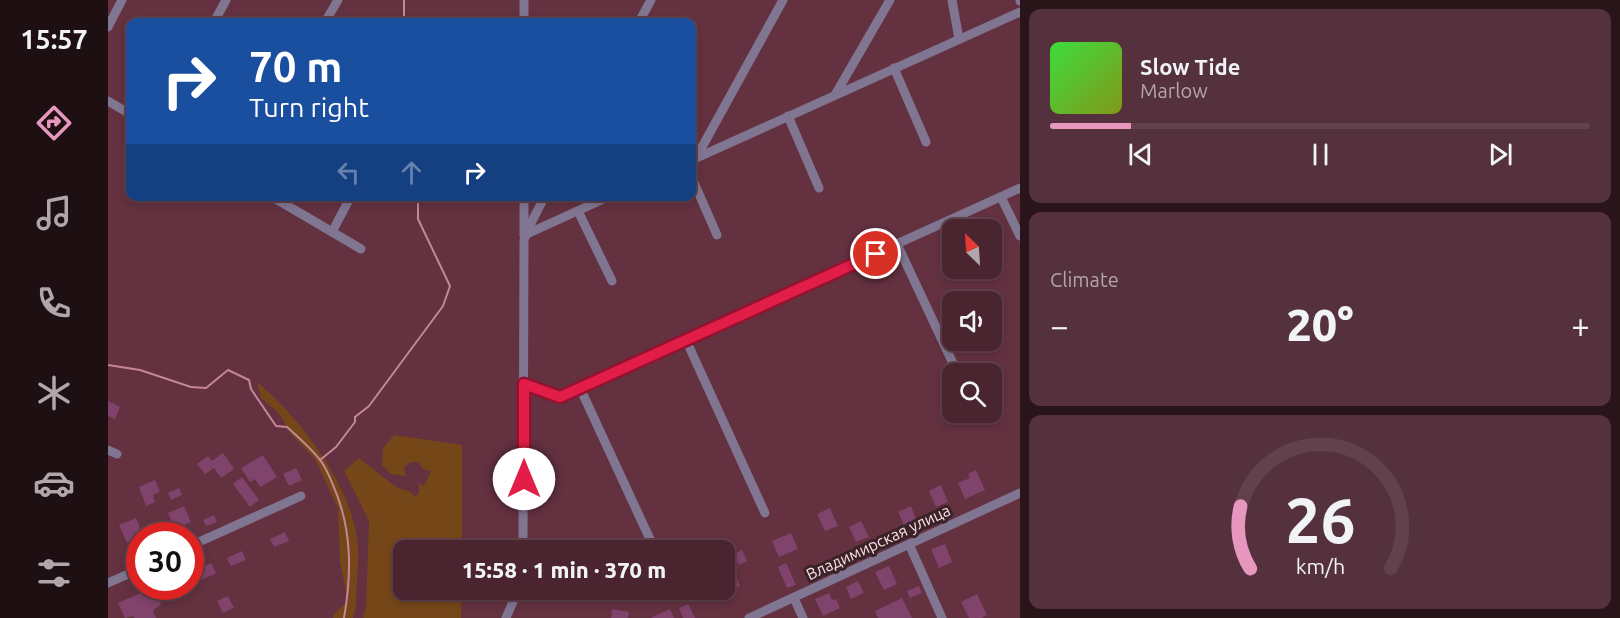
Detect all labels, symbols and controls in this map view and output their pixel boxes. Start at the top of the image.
text: 15:57 [20,24,88,54]
icon: right [150,42,228,120]
text: 70 m [249,43,343,90]
text: Slow Tide [1140,54,1240,79]
text: Marlow [1140,79,1208,102]
text: Turn right [249,92,369,122]
icon: directions [33,102,75,144]
icon: previous [1124,138,1157,171]
icon: pause [1304,138,1337,171]
icon: next [1484,138,1517,171]
icon: left [332,156,365,189]
icon: ahead [395,156,428,189]
icon: right [458,156,491,189]
icon: music [33,192,75,234]
north arrow [942,219,1002,279]
map controls [942,219,1002,423]
pin [850,228,901,279]
icon: arrive [859,237,892,270]
text: Climate [1050,268,1119,291]
icon: phone [33,282,75,324]
button: sound [942,291,1002,351]
text: 20° [1286,299,1354,350]
text: − [1050,307,1069,344]
text: + [1571,307,1590,344]
button: search [942,363,1002,423]
icon: climate [33,372,75,414]
position arrow [492,447,556,511]
icon: car [33,462,75,504]
text: 26 [1285,485,1355,555]
street label: Владимирская улица [803,501,953,583]
speed limit sign: 30 [126,522,204,600]
icon: filters [33,552,75,594]
text: km/h [1295,554,1345,578]
text: 15:58 · 1 min · 370 m [462,557,666,582]

